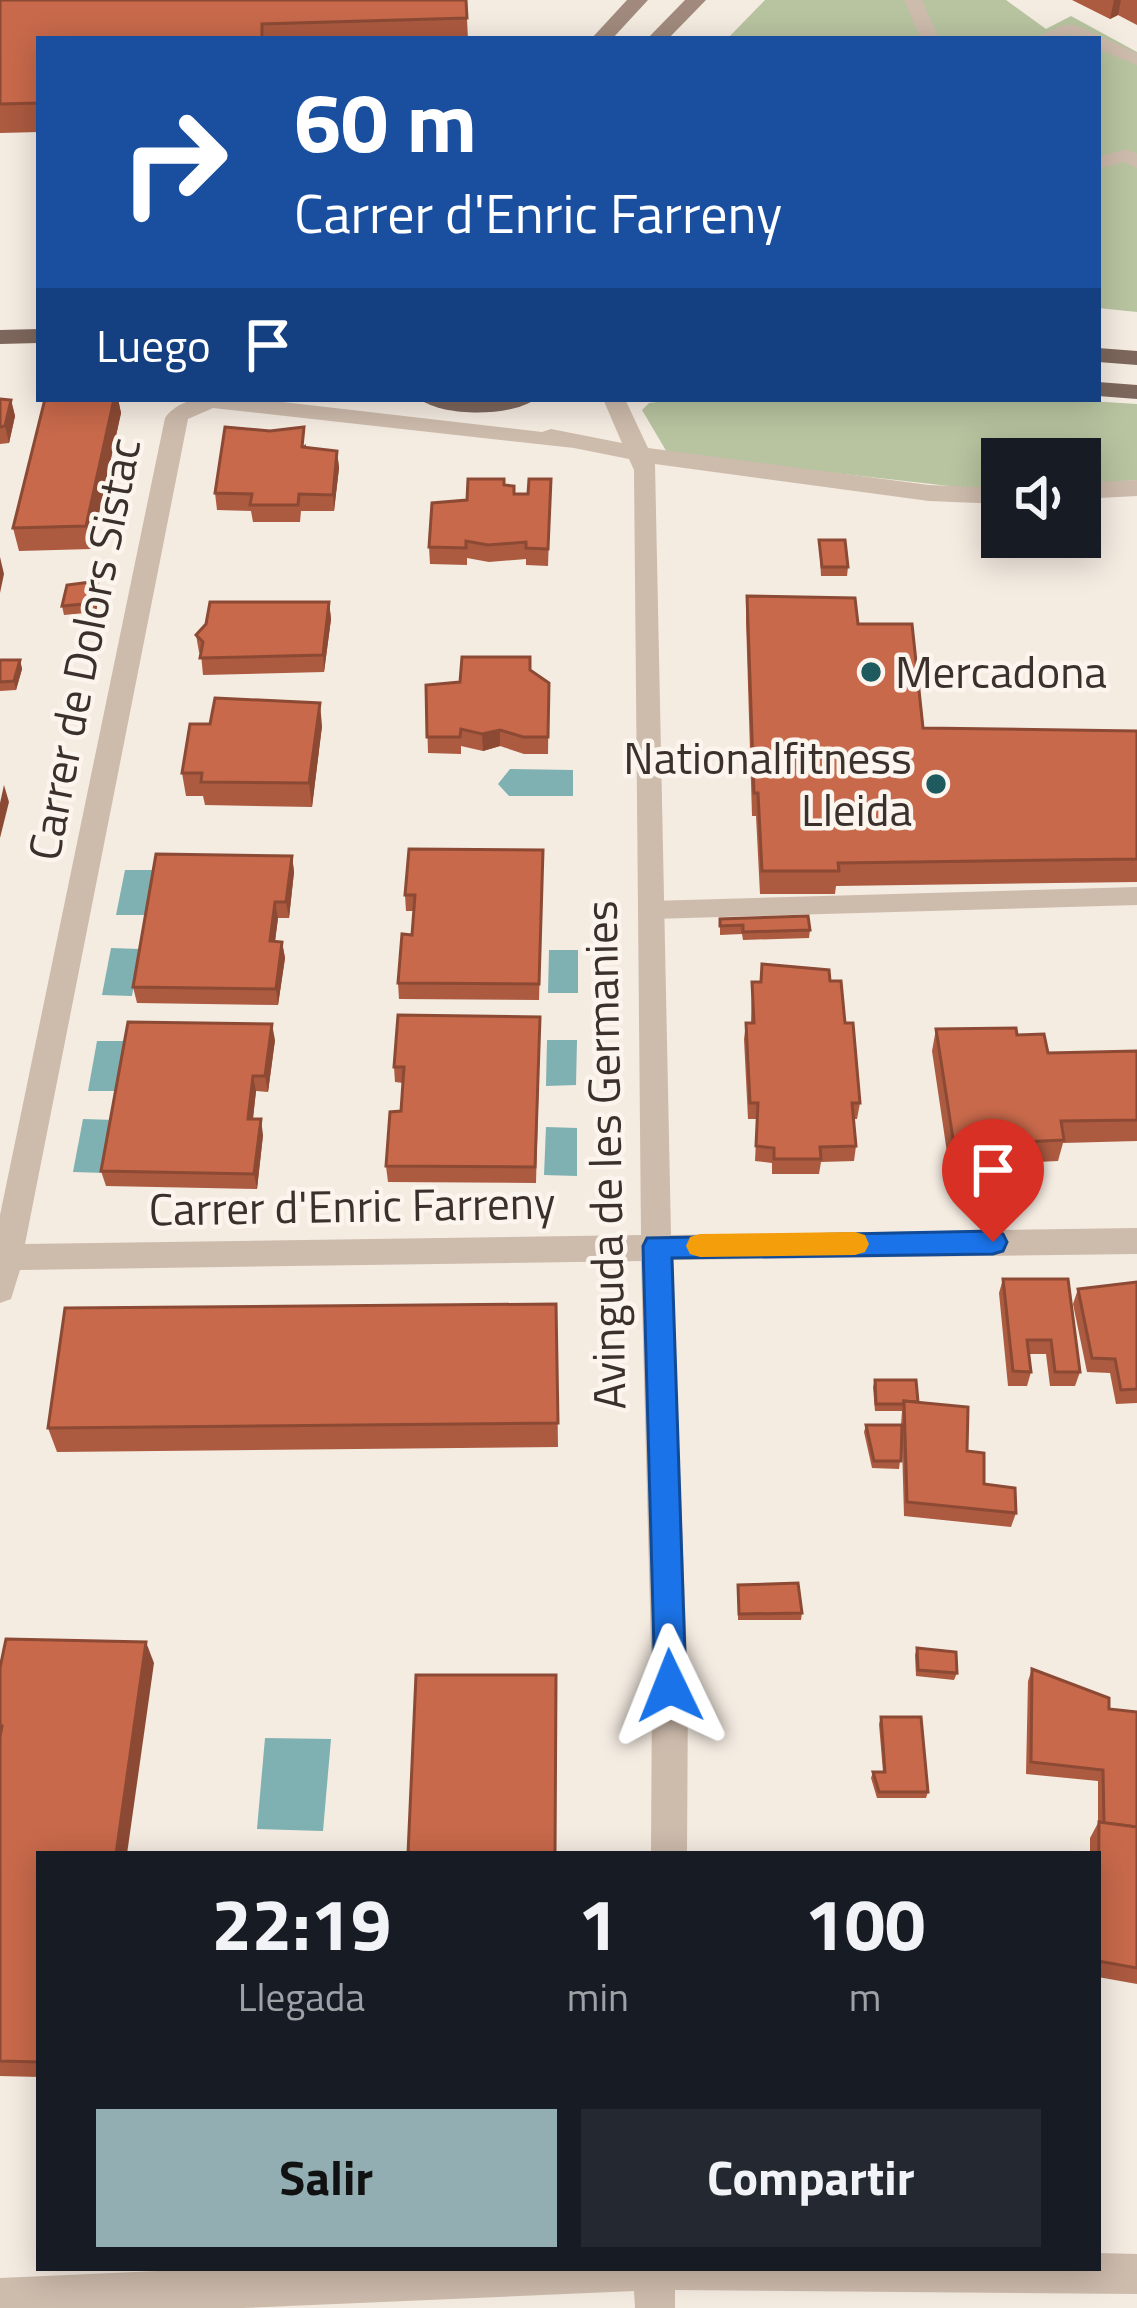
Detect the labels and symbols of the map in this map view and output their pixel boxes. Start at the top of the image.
street label: Carrer de Dolors Sistac [9,432,157,866]
place label: Mercadona [895,637,1107,705]
marker: Mercadona [858,659,884,685]
place label: Nationalfitness Lleida [623,723,912,843]
marker: Nationalfitness Lleida [923,771,949,797]
street label: Avinguda de les Germanies [566,900,642,1410]
pin [942,1119,1044,1242]
street label: Carrer d'Enric Farreny [148,1167,556,1243]
position arrow [607,1623,733,1749]

